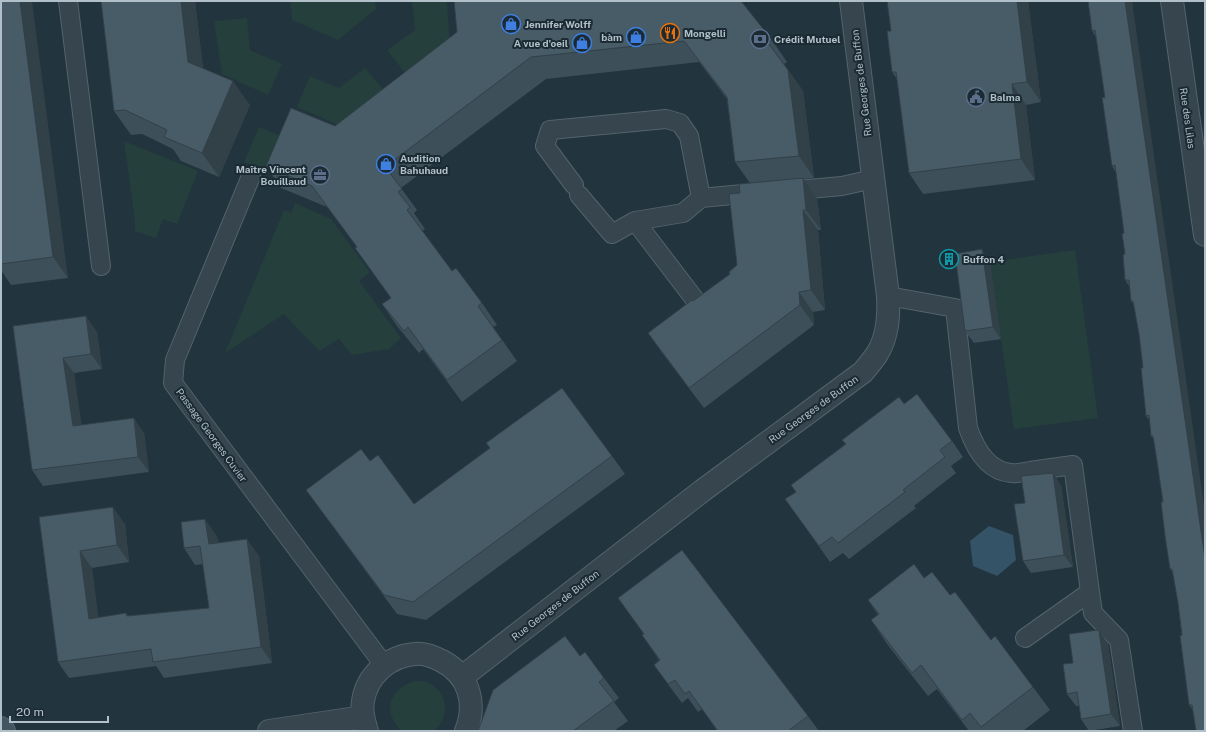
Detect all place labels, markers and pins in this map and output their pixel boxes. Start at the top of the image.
shop icon: Jennifer Wolff [500,13,522,35]
place label: Jennifer Wolff [525,18,591,30]
restaurant icon: Mongelli [659,22,681,44]
shop icon: bàm [625,26,647,48]
place label: Mongelli [684,27,726,39]
bank icon: Crédit Mutuel [749,28,771,50]
place label: bàm [601,31,622,43]
shop icon: A vue d'oeil [571,32,593,54]
place label: Crédit Mutuel [774,33,841,45]
place label: A vue d'oeil [514,37,568,49]
public building icon: Balma [965,86,987,108]
place label: Balma [990,91,1021,103]
place label: Audition Bahuhaud [400,152,448,176]
shop icon: Audition Bahuhaud [375,153,397,175]
place label: Maître Vincent Bouillaud [236,163,306,187]
office icon: Maître Vincent Bouillaud [309,164,331,186]
building icon: Buffon 4 [938,248,960,270]
place label: Buffon 4 [963,253,1005,265]

